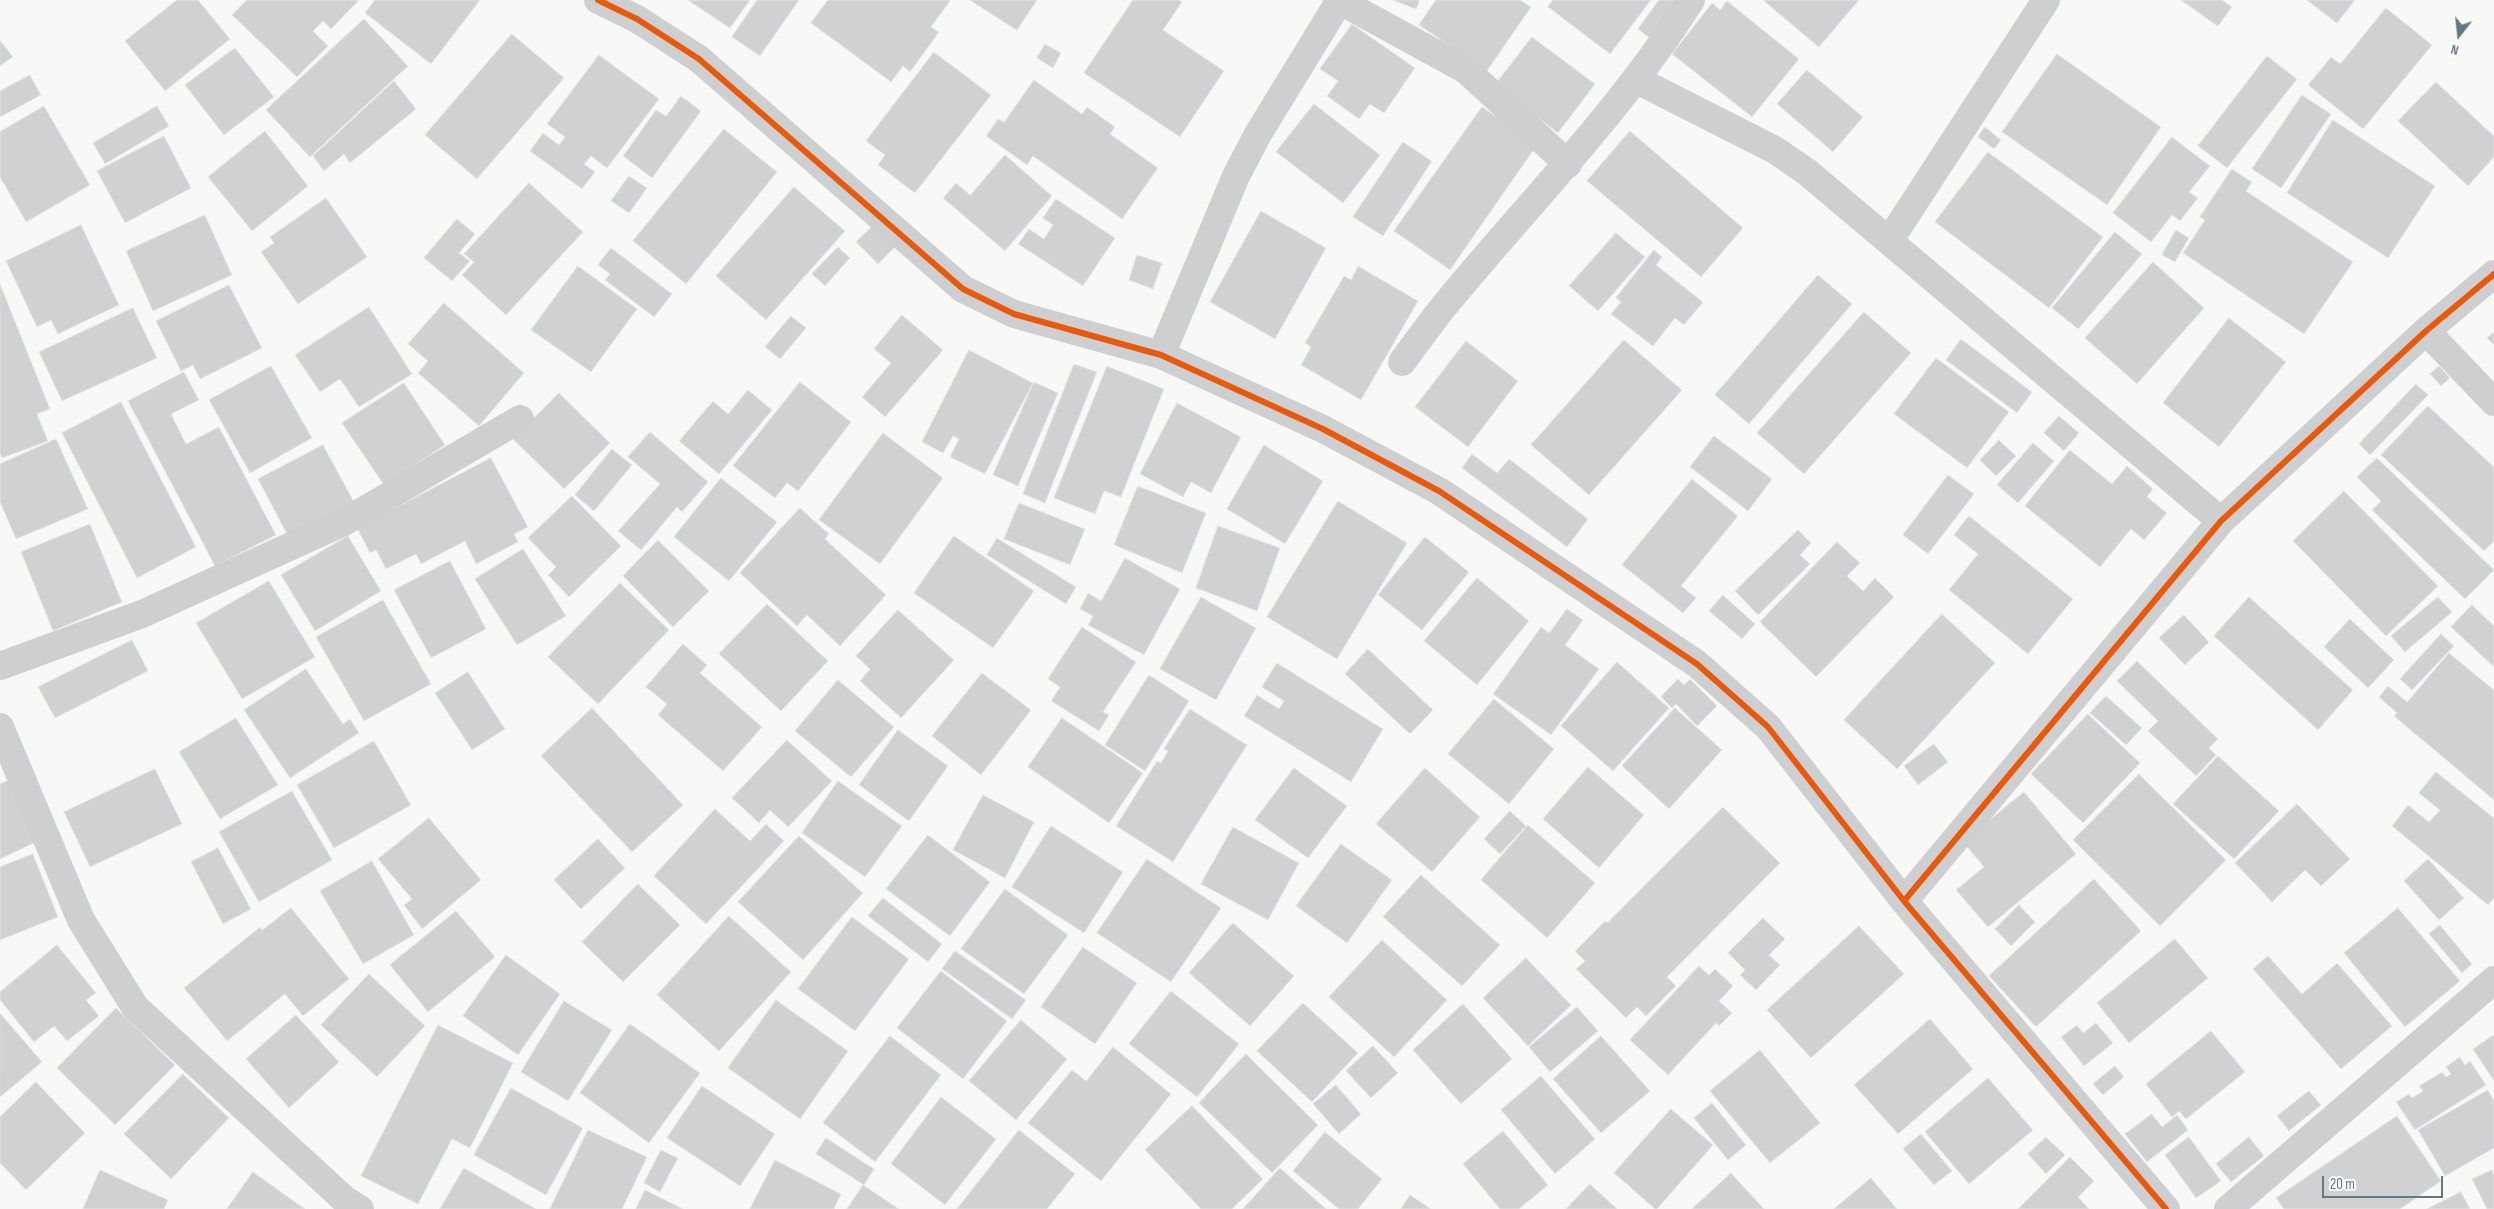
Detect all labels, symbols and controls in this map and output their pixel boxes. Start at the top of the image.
north arrow [2434,10,2484,60]
text: N [2449,41,2461,59]
scale bar [2324,1166,2445,1198]
text: 20 m [2330,1175,2355,1194]

